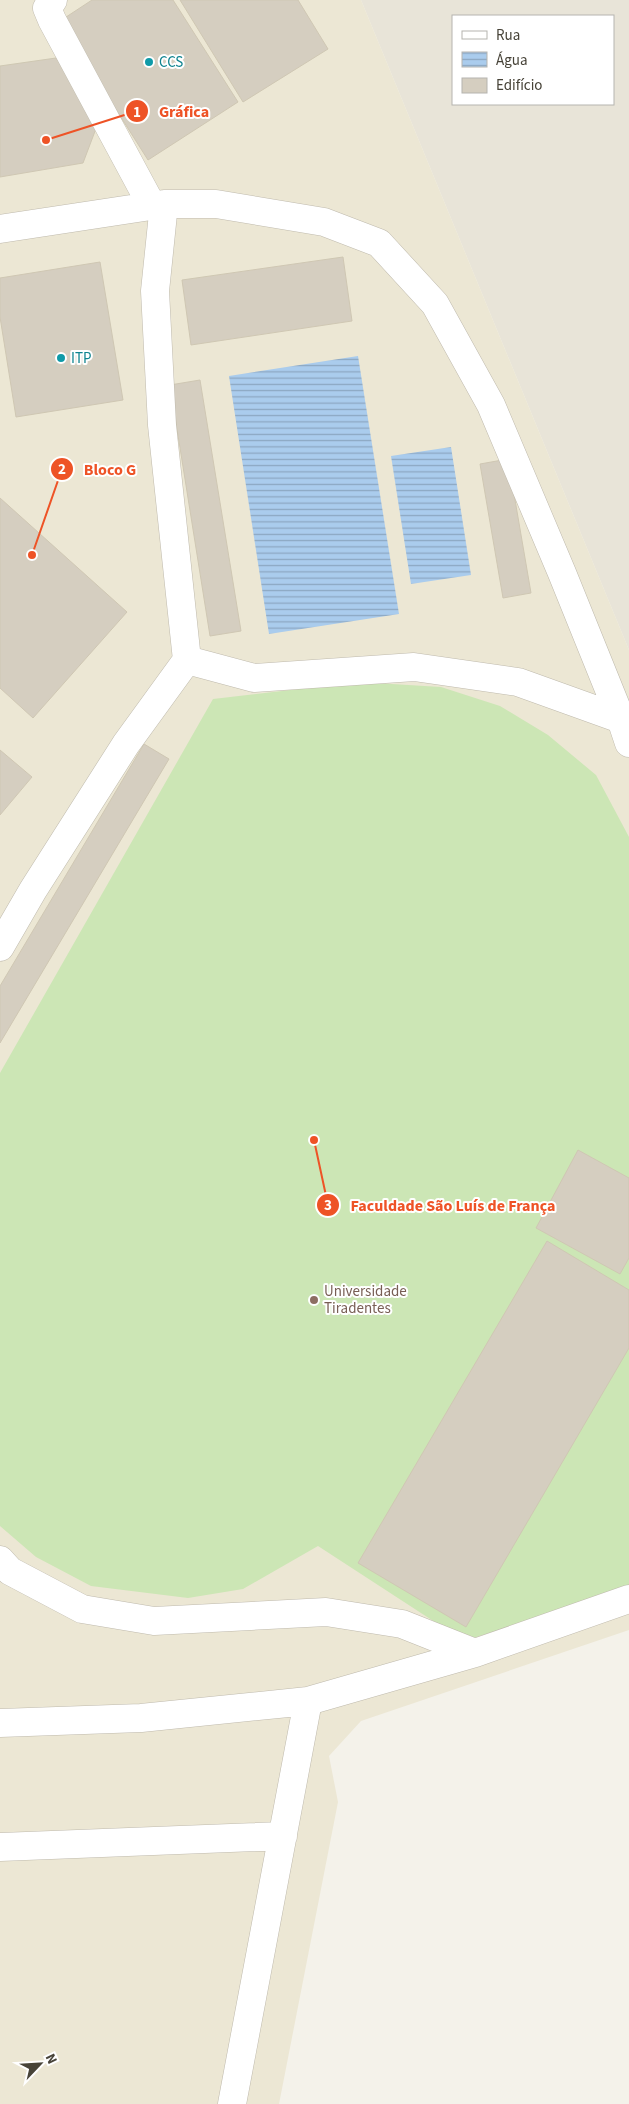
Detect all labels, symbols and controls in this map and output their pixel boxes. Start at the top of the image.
legend [452,15,614,105]
text: Rua [496,25,520,46]
text: Água [496,50,527,71]
place label: CCS [159,52,183,73]
marker: CCS [143,56,155,68]
text: Edifício [496,75,543,96]
callout: Gráfica [124,96,219,127]
text: Gráfica [159,101,209,123]
text: 1 [133,102,141,123]
place label: ITP [71,348,91,369]
marker: ITP [55,352,67,364]
callout: Bloco G [49,454,147,485]
text: 2 [58,459,66,480]
text: Bloco G [84,459,136,481]
callout: Faculdade São Luís de França [316,1189,565,1220]
text: 3 [324,1195,332,1216]
text: Faculdade São Luís de França [351,1195,555,1217]
place label: Universidade Tiradentes [324,1281,407,1319]
marker: Universidade Tiradentes [308,1294,320,1306]
north arrow [15,2039,65,2089]
text: N [40,2050,62,2067]

